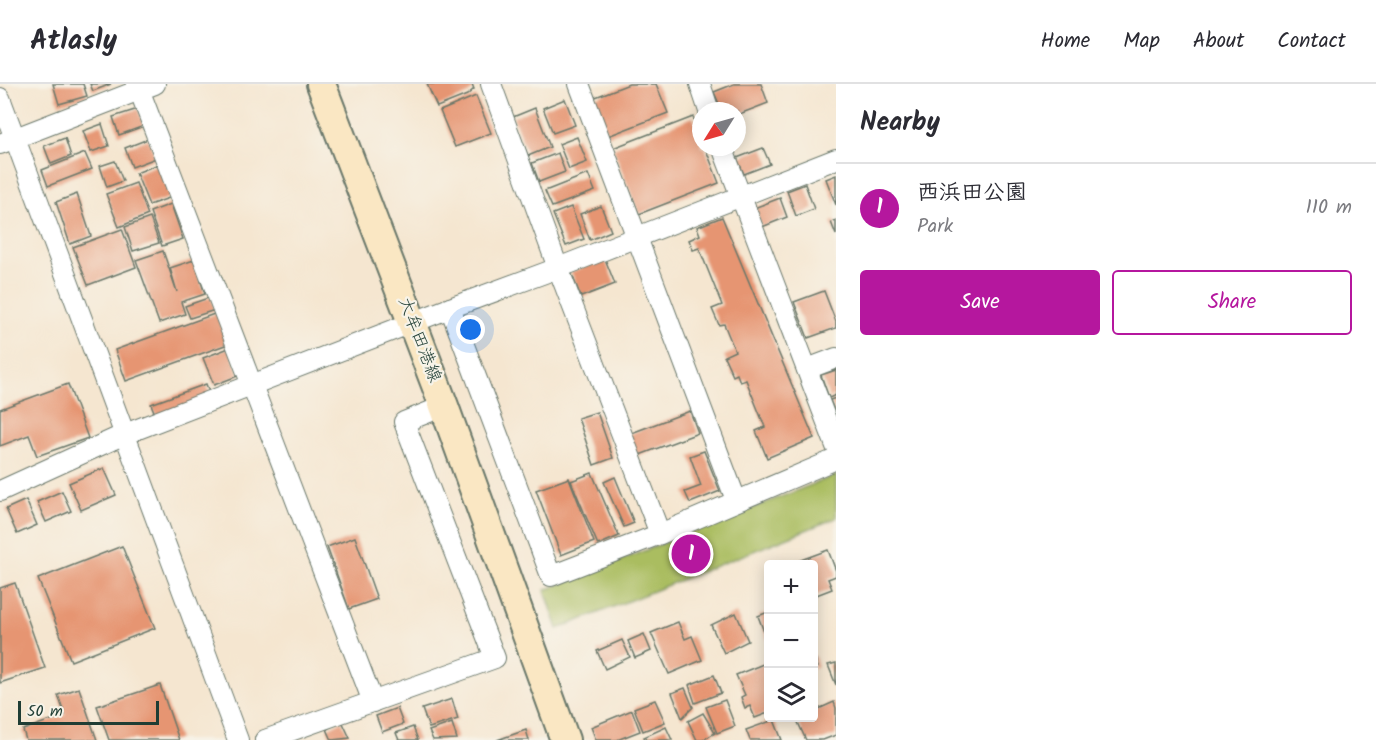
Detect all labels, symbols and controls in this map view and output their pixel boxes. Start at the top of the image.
text: Atlasly [30,19,117,64]
text: Home [1041,25,1090,58]
text: Map [1123,25,1160,58]
text: About [1193,25,1244,58]
text: Contact [1277,25,1346,58]
north arrow [692,102,746,156]
text: Nearby [860,102,940,144]
text: 西浜田公園 [917,176,1027,211]
text: 1 [876,192,883,224]
text: 110 m [1306,192,1352,224]
text: Park [917,211,953,243]
button: Save [860,270,1100,335]
button: Share [1112,270,1352,335]
street label: 大牟田港線 [389,293,449,387]
your location [456,315,485,344]
pin: 1 [672,532,710,576]
map controls [764,560,818,722]
button: + [764,560,818,614]
button: − [764,614,818,668]
button: layers [764,668,818,722]
scale bar [18,698,159,726]
text: 50 m [27,699,63,724]

